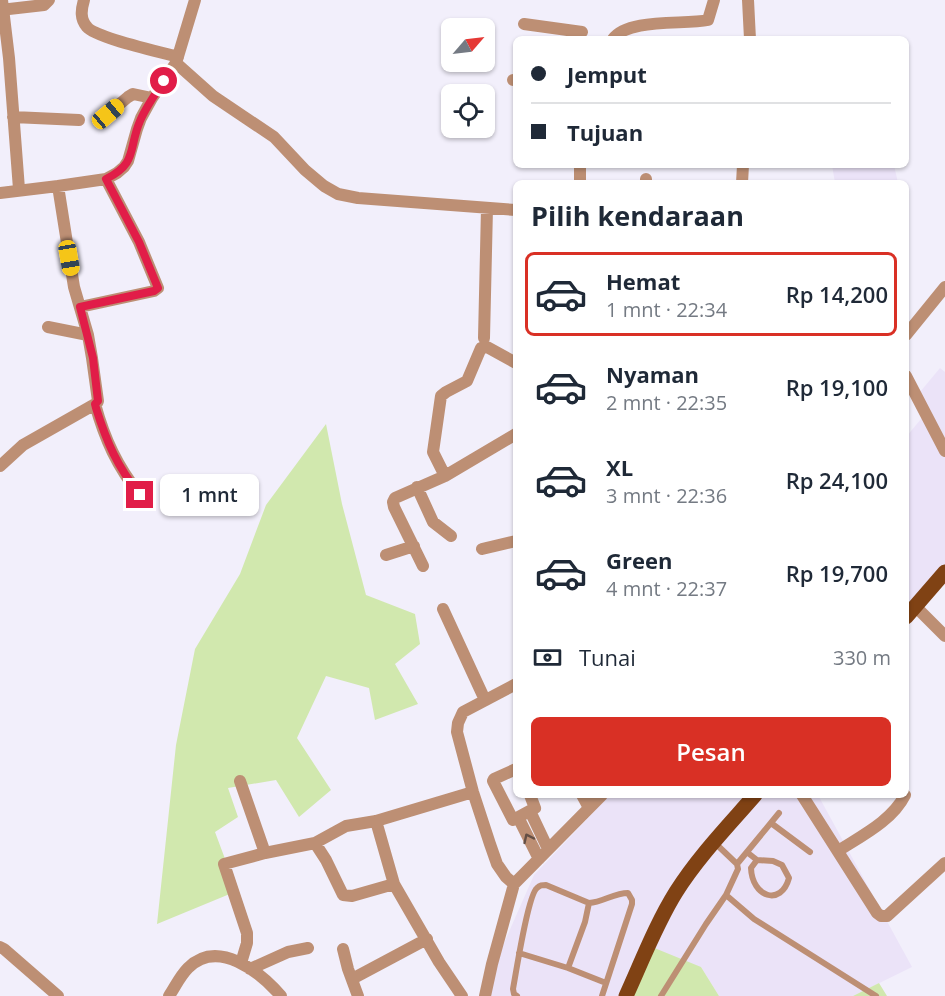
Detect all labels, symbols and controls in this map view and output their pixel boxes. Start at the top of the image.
north arrow [441,18,495,72]
map controls [441,18,495,138]
text: Jemput [567,59,647,89]
route start [150,67,177,94]
button: locate [441,84,495,138]
car [88,96,128,132]
text: Tujuan [567,117,643,147]
text: Pilih kendaraan [531,197,744,234]
car [57,239,81,277]
text: Hemat [606,266,680,296]
icon: car [534,267,588,321]
text: Rp 14,200 [786,279,888,309]
text: 1 mnt · 22:34 [606,296,727,323]
text: Nyaman [606,359,699,389]
icon: car [534,360,588,414]
text: Rp 19,100 [786,372,888,402]
text: 2 mnt · 22:35 [606,389,727,416]
text: XL [606,452,633,482]
icon: car [534,453,588,507]
text: Rp 24,100 [786,465,888,495]
callout: 1 mnt [161,474,260,516]
route end [126,481,153,508]
text: 1 mnt [181,481,238,508]
text: 3 mnt · 22:36 [606,482,727,509]
text: Green [606,545,672,575]
icon: car [534,546,588,600]
text: Rp 19,700 [786,558,888,588]
text: 4 mnt · 22:37 [606,575,727,602]
icon: cash [531,641,564,674]
text: Tunai [579,642,636,672]
text: 330 m [833,644,891,671]
button: Pesan [531,717,891,786]
one-way arrow [524,834,536,845]

